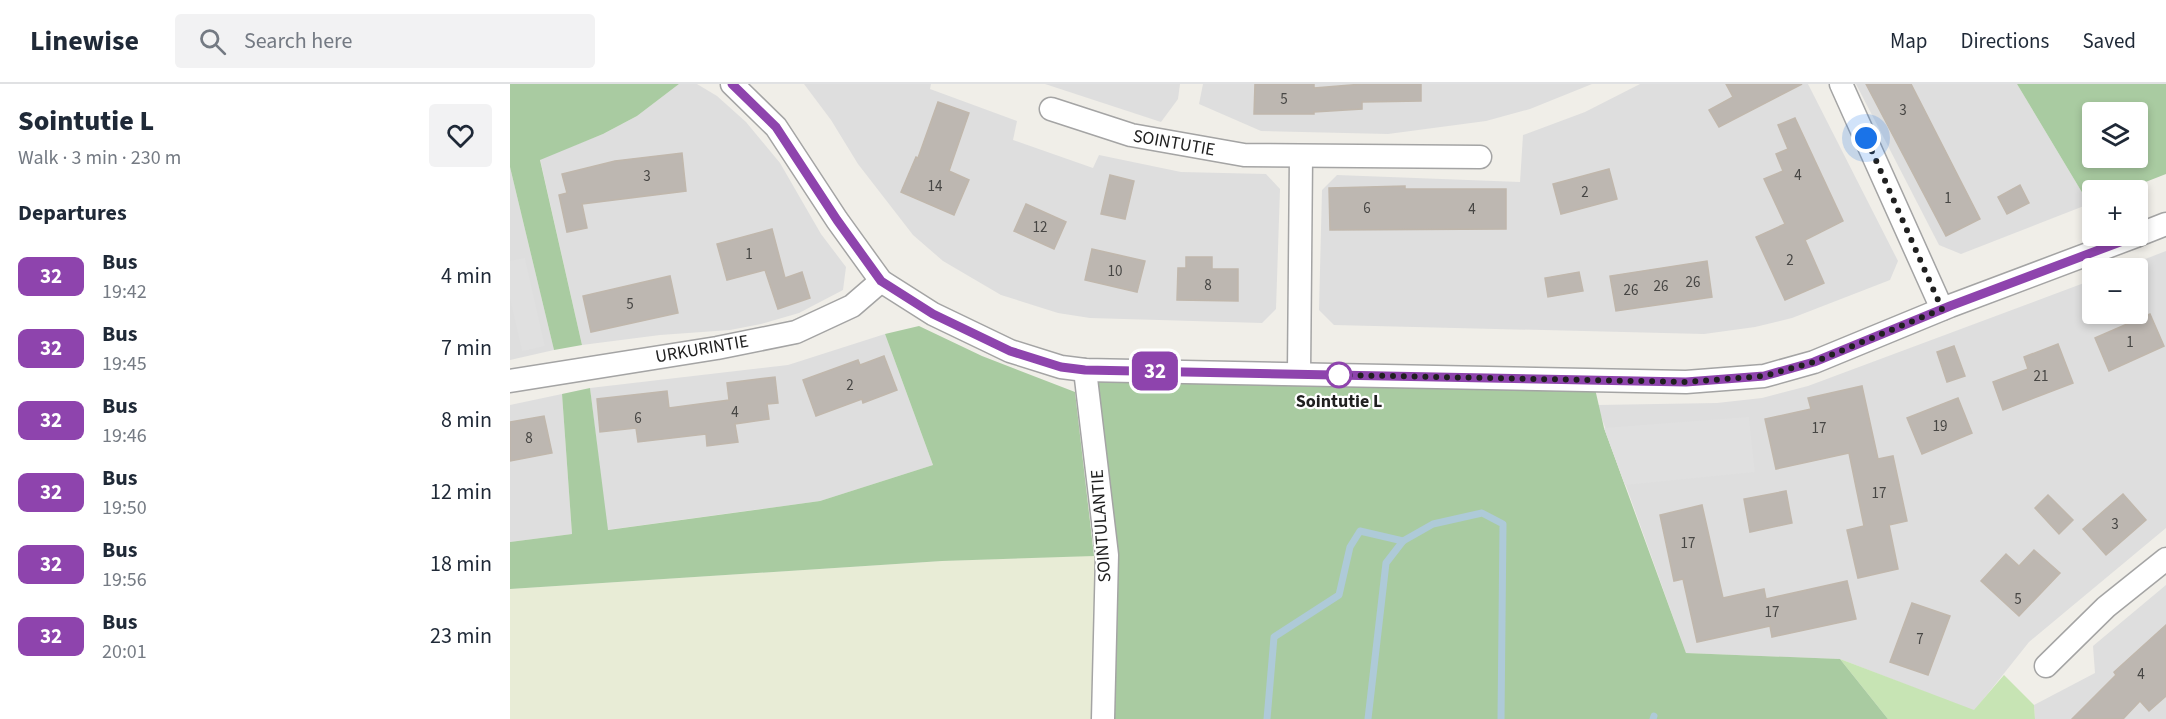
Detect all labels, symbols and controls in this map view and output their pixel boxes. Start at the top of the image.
search box [175,14,595,68]
text: Linewise [30,21,139,61]
icon: search [196,25,229,58]
text: Search here [244,25,352,57]
text: Map [1890,26,1928,56]
text: Directions [1961,26,2049,56]
text: Saved [2082,26,2136,56]
house number: 5 [1280,89,1288,110]
house number: 3 [1899,100,1907,121]
text: Sointutie L [18,101,154,141]
map controls [2082,102,2148,324]
button: layers [2082,102,2148,168]
button: heart [429,104,492,167]
street label: SOINTUTIE [1131,123,1217,163]
your location [1851,123,1881,153]
text: Walk · 3 min · 230 m [18,144,181,172]
house number: 4 [1794,165,1802,186]
house number: 3 [643,166,651,187]
house number: 14 [928,176,943,197]
button: + [2082,180,2148,246]
house number: 2 [1581,182,1589,203]
house number: 1 [1944,188,1952,209]
text: Departures [18,197,127,229]
house number: 6 [1363,198,1371,219]
house number: 4 [1468,199,1476,220]
house number: 12 [1033,217,1047,238]
house number: 1 [745,244,753,265]
text: Bus [102,246,138,278]
house number: 2 [1786,250,1794,271]
button: − [2082,258,2148,324]
text: 4 min [441,260,492,292]
text: 32 [40,261,62,291]
house number: 10 [1108,261,1122,282]
house number: 26 [1686,272,1700,293]
house number: 8 [1204,275,1212,296]
house number: 26 [1654,276,1668,297]
text: 19:42 [102,278,147,306]
house number: 26 [1624,280,1638,301]
house number: 5 [626,294,634,315]
text: Bus [102,318,138,350]
street label: URKURINTIE [653,329,751,369]
text: 7 min [441,332,492,364]
house number: 1 [2126,332,2134,353]
text: 32 [40,333,62,363]
text: 19:45 [102,350,147,378]
line badge: 32 [1128,352,1182,390]
text: 32 [1144,356,1166,386]
marker: Sointutie L [1326,362,1352,388]
house number: 21 [2034,366,2048,387]
house number: 2 [846,375,854,396]
place label: Sointutie L [1296,389,1382,414]
text: Bus [102,390,138,422]
house number: 4 [731,402,739,423]
text: 8 min [441,404,492,436]
text: 32 [40,405,62,435]
house number: 6 [634,408,642,429]
house number: 19 [1933,416,1947,437]
house number: 17 [1812,418,1826,439]
text: 19:46 [102,422,147,450]
house number: 8 [525,428,533,449]
text: Bus [102,462,138,494]
street label: SOINTULANTIE [1085,469,1117,583]
text: 12 min [430,476,492,508]
text: 32 [40,477,62,507]
house number: 17 [1872,483,1886,504]
text: 19:50 [102,494,147,522]
house number: 3 [2111,514,2119,535]
house number: 17 [1681,533,1695,554]
text: Bus [102,534,138,566]
text: 18 min [430,548,492,580]
text: 32 [40,549,62,579]
text: 19:56 [102,566,147,594]
house number: 5 [2014,589,2022,610]
house number: 17 [1765,602,1779,623]
text: Bus [102,606,138,638]
text: 23 min [430,620,492,652]
text: 32 [40,621,62,651]
house number: 7 [1916,629,1924,650]
text: 20:01 [102,638,147,666]
house number: 4 [2137,664,2145,685]

